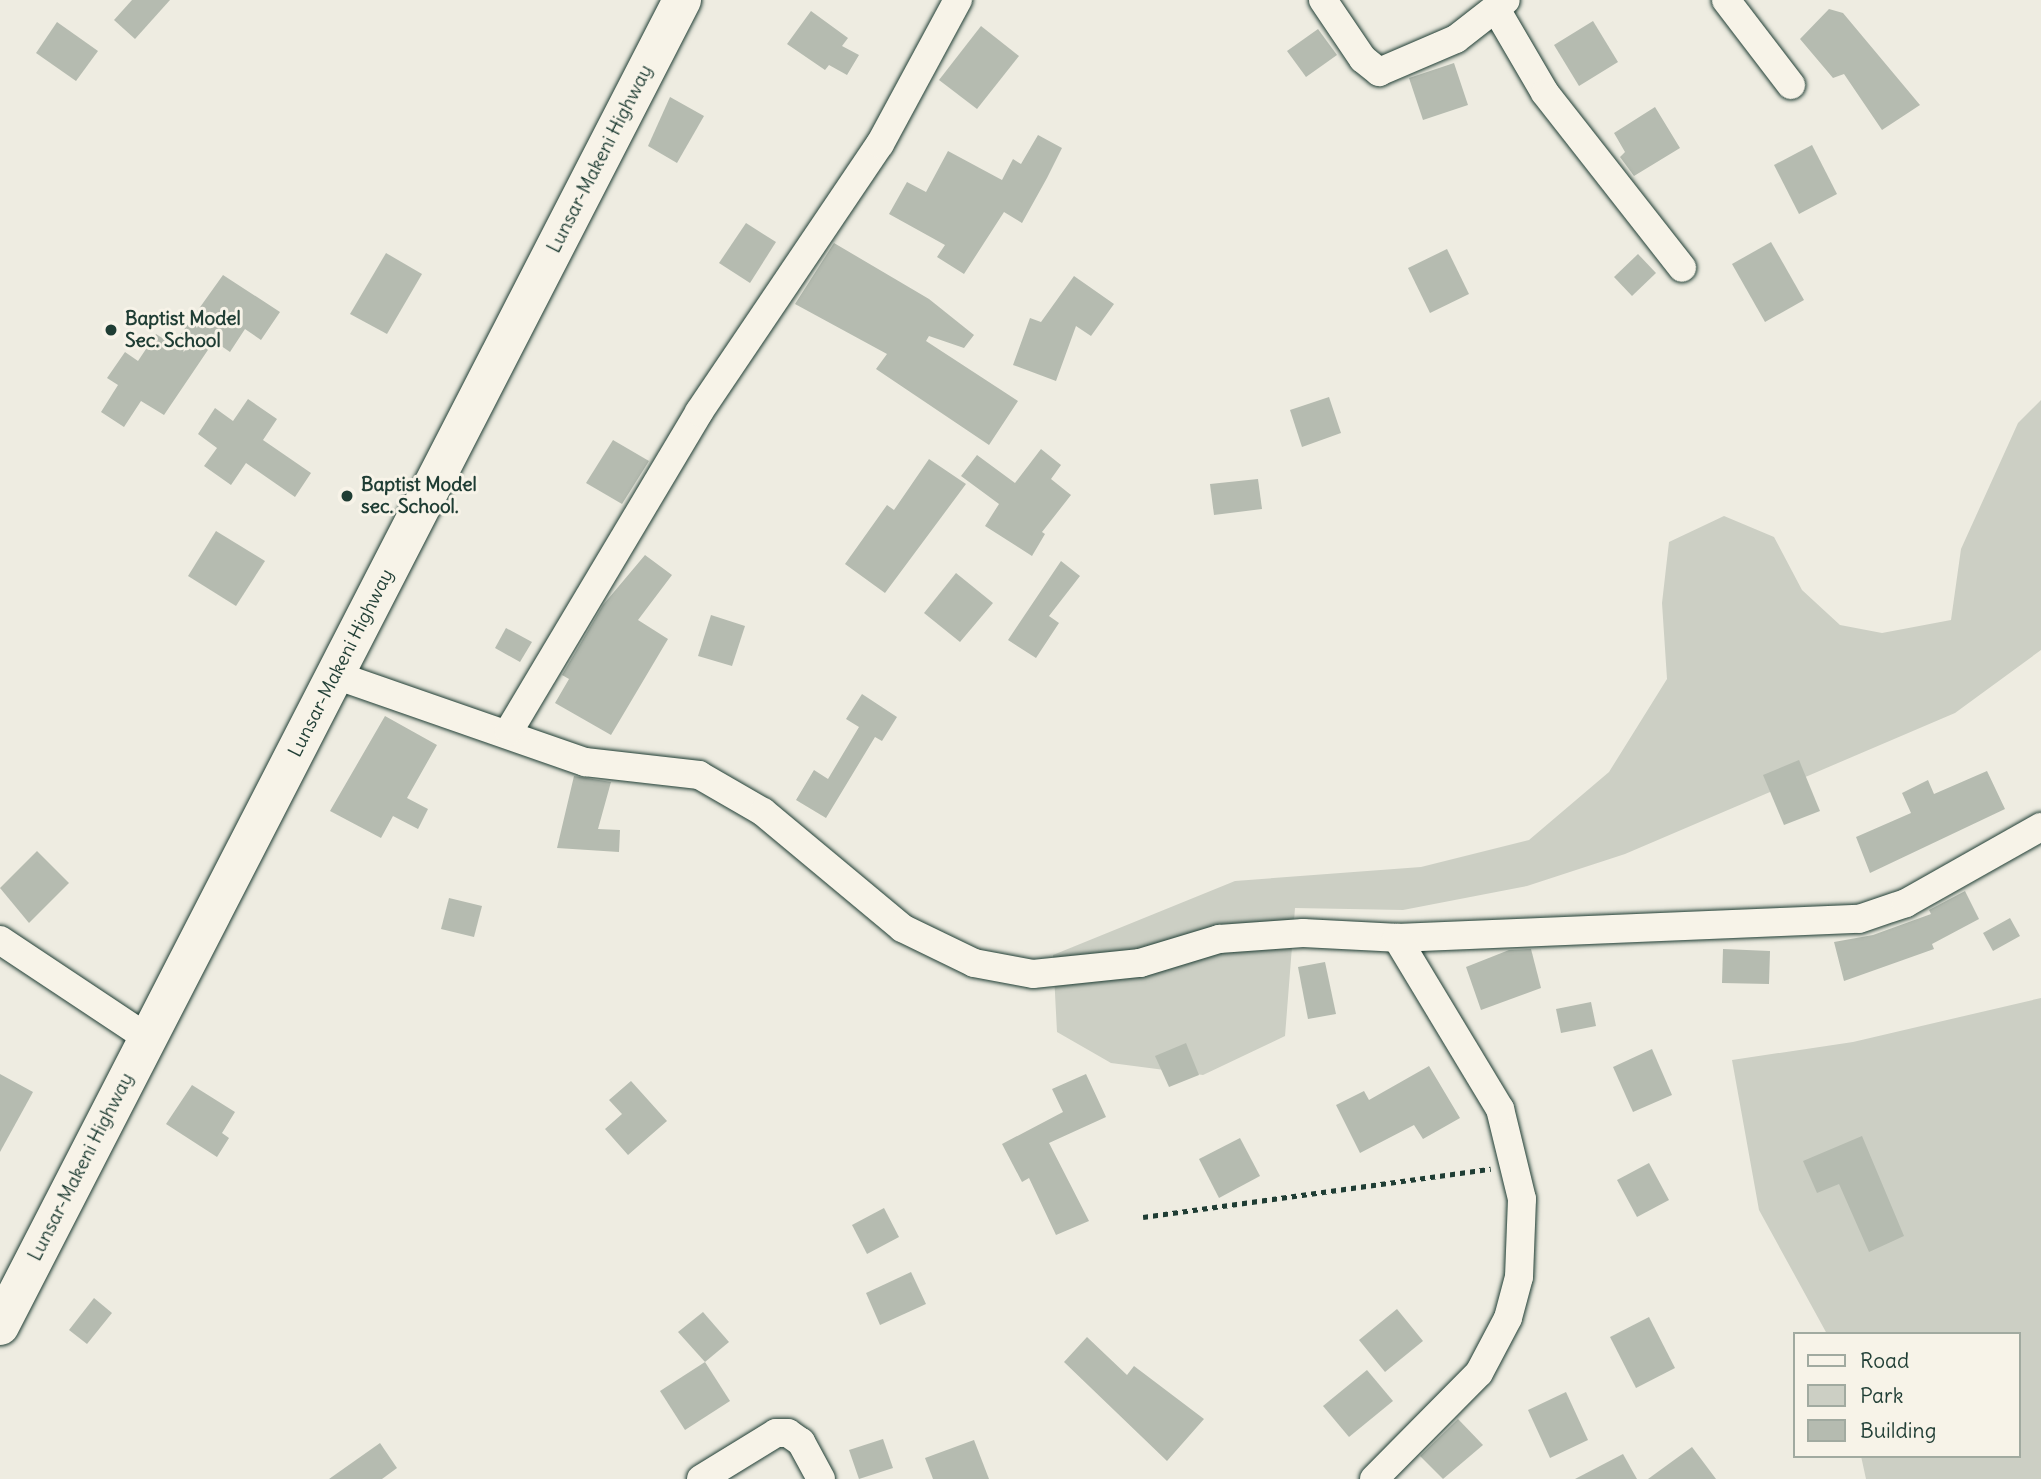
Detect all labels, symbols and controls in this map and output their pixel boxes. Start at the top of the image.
street label: Lunsar-Makeni Highway [543,61,657,257]
place label: Baptist Model Sec. School [125,308,241,352]
marker: Baptist Model Sec. School [103,322,119,338]
place label: Baptist Model sec. School. [361,474,477,518]
marker: Baptist Model sec. School. [339,488,355,504]
street label: Lunsar-Makeni Highway [284,565,398,761]
street label: Lunsar-Makeni Highway [24,1069,138,1265]
legend [1792,1332,2020,1458]
text: Road [1860,1347,1909,1374]
text: Park [1860,1382,1903,1409]
text: Building [1860,1417,1936,1444]

